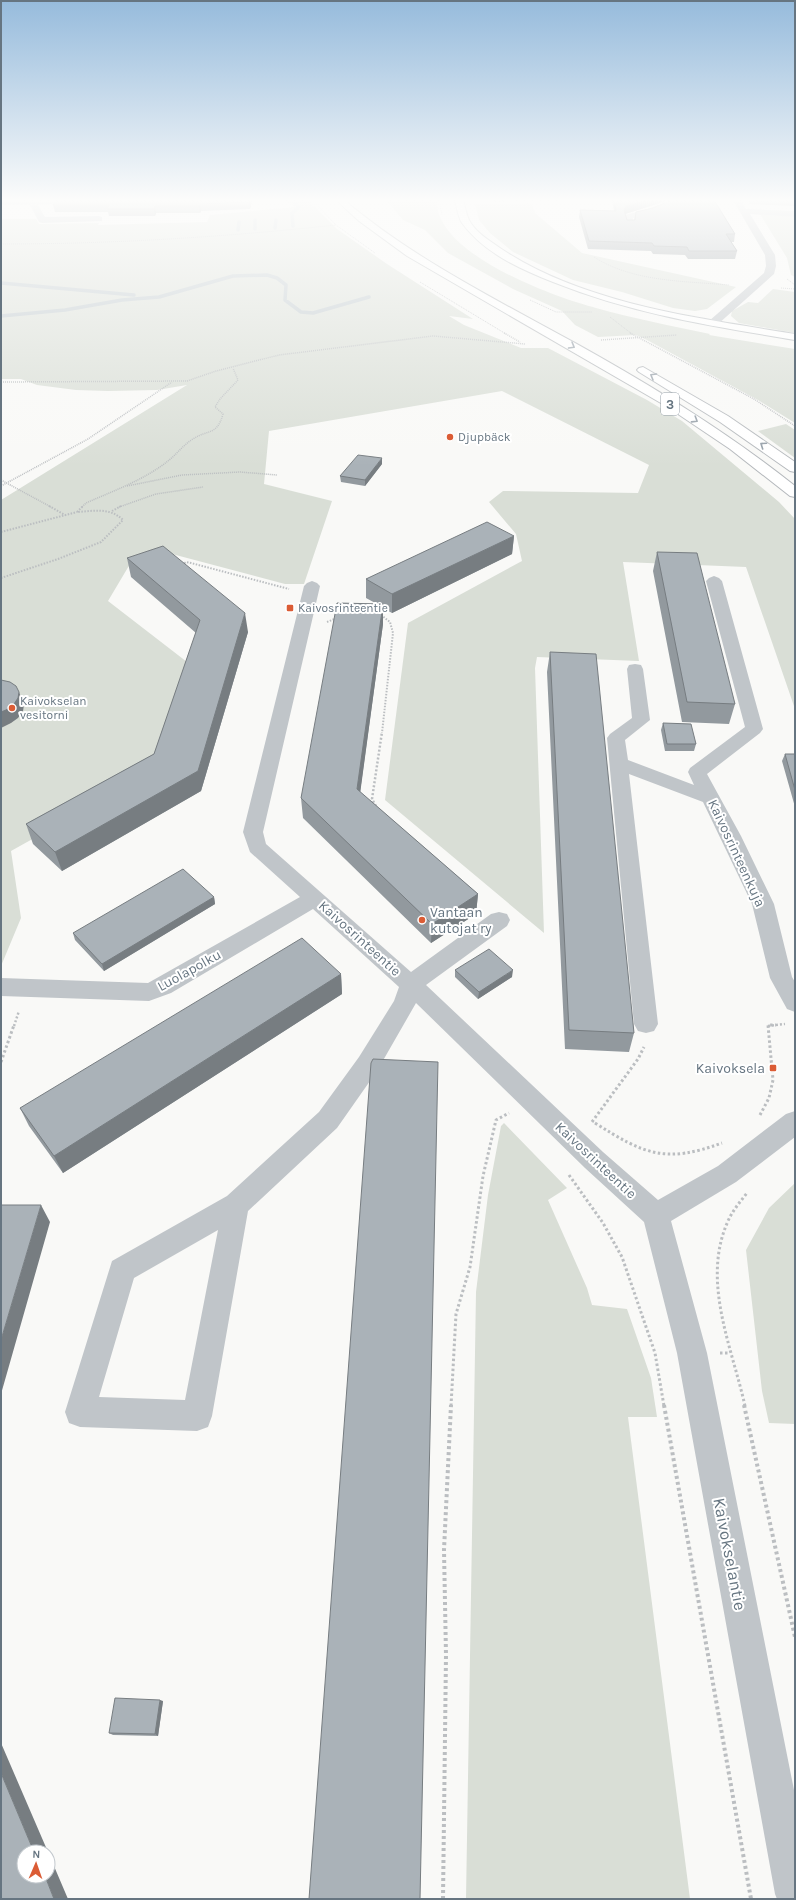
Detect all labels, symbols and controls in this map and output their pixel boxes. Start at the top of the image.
one-way arrow [568,342,575,349]
one-way arrow [650,374,657,381]
road number: 3 [661,393,679,415]
one-way arrow [691,415,698,423]
place label: Djupbäck [458,430,511,444]
marker: Djupbäck [445,432,455,442]
one-way arrow [760,443,767,450]
place label: Kaivosrinteentie [298,601,388,615]
marker: Kaivosrinteentie [285,603,295,613]
place label: Kaivokselan vesitorni [20,694,87,722]
marker: Kaivokselan vesitorni [7,703,17,713]
street label: Kaivosrinteenkuja [704,797,769,910]
street label: Kaivosrinteentie [315,897,404,980]
place label: Vantaan kutojat ry [430,904,492,937]
marker: Vantaan kutojat ry [417,915,427,925]
street label: Luolapolku [154,946,224,995]
place label: Kaivoksela [696,1060,765,1077]
marker: Kaivoksela [768,1063,778,1073]
street label: Kaivosrinteentie [552,1118,640,1202]
street label: Kaivokselantie [709,1496,751,1612]
north arrow [16,1844,56,1884]
text: N [32,1848,41,1861]

